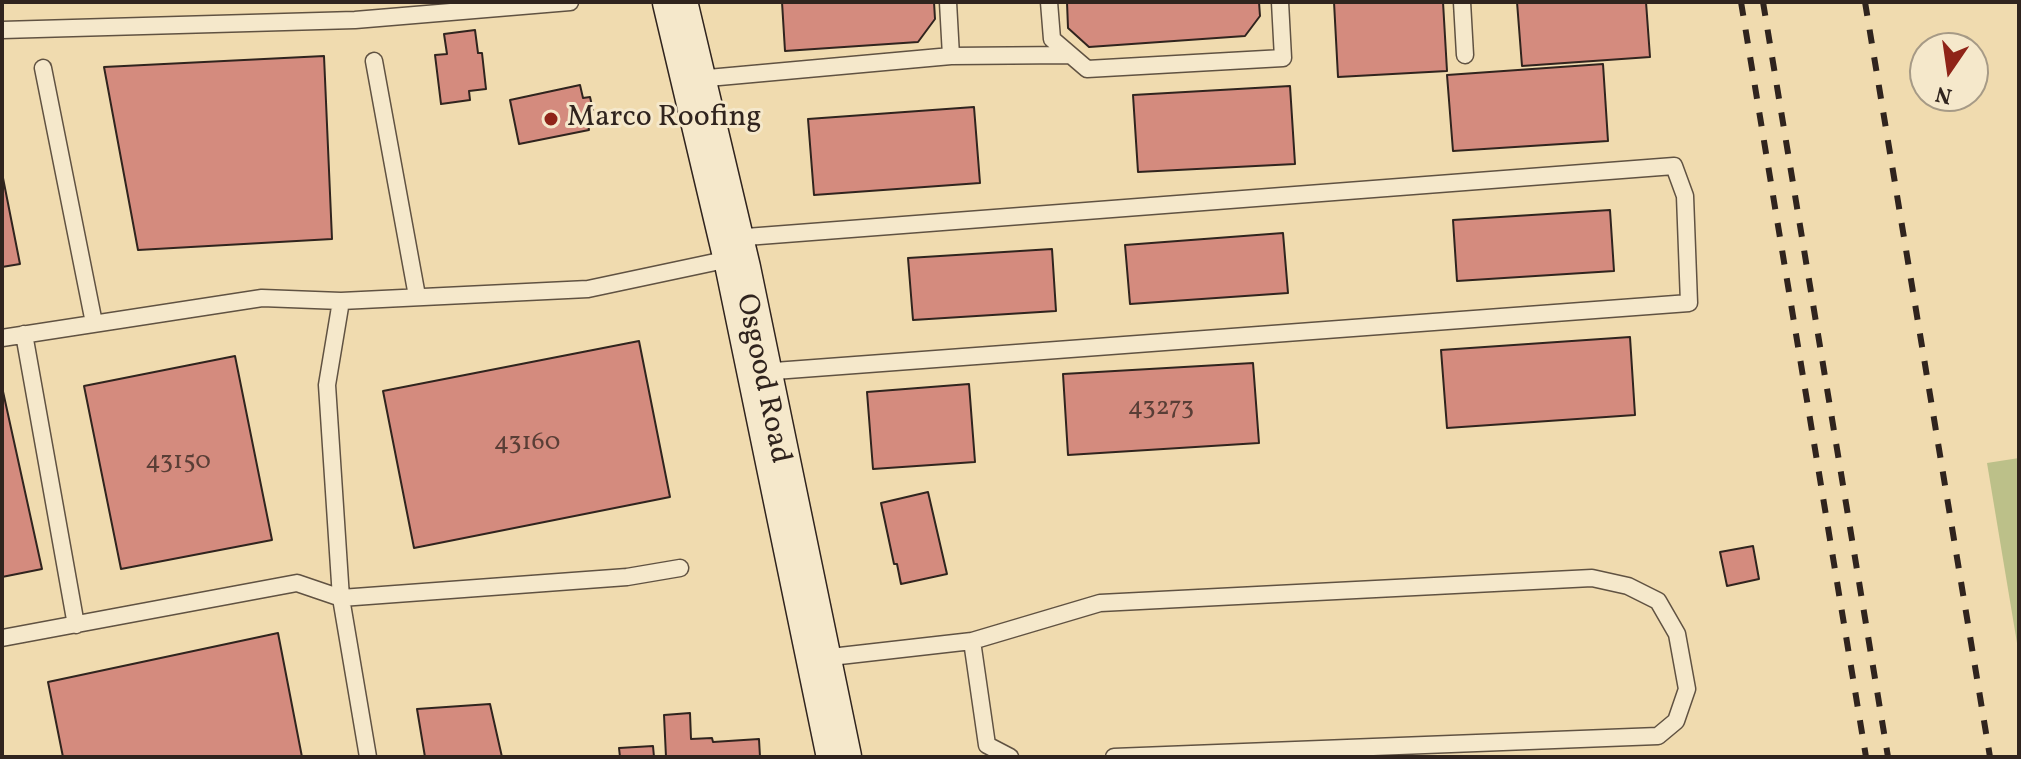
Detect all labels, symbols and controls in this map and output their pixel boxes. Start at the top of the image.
north arrow [1909,32,1989,112]
text: N [1933,77,1955,111]
place label: Marco Roofing [567,101,762,137]
marker: Marco Roofing [542,110,560,128]
street label: Osgood Road [725,291,797,467]
house number: 43273 [1128,393,1194,425]
house number: 43160 [494,428,560,460]
house number: 43150 [145,447,211,479]

